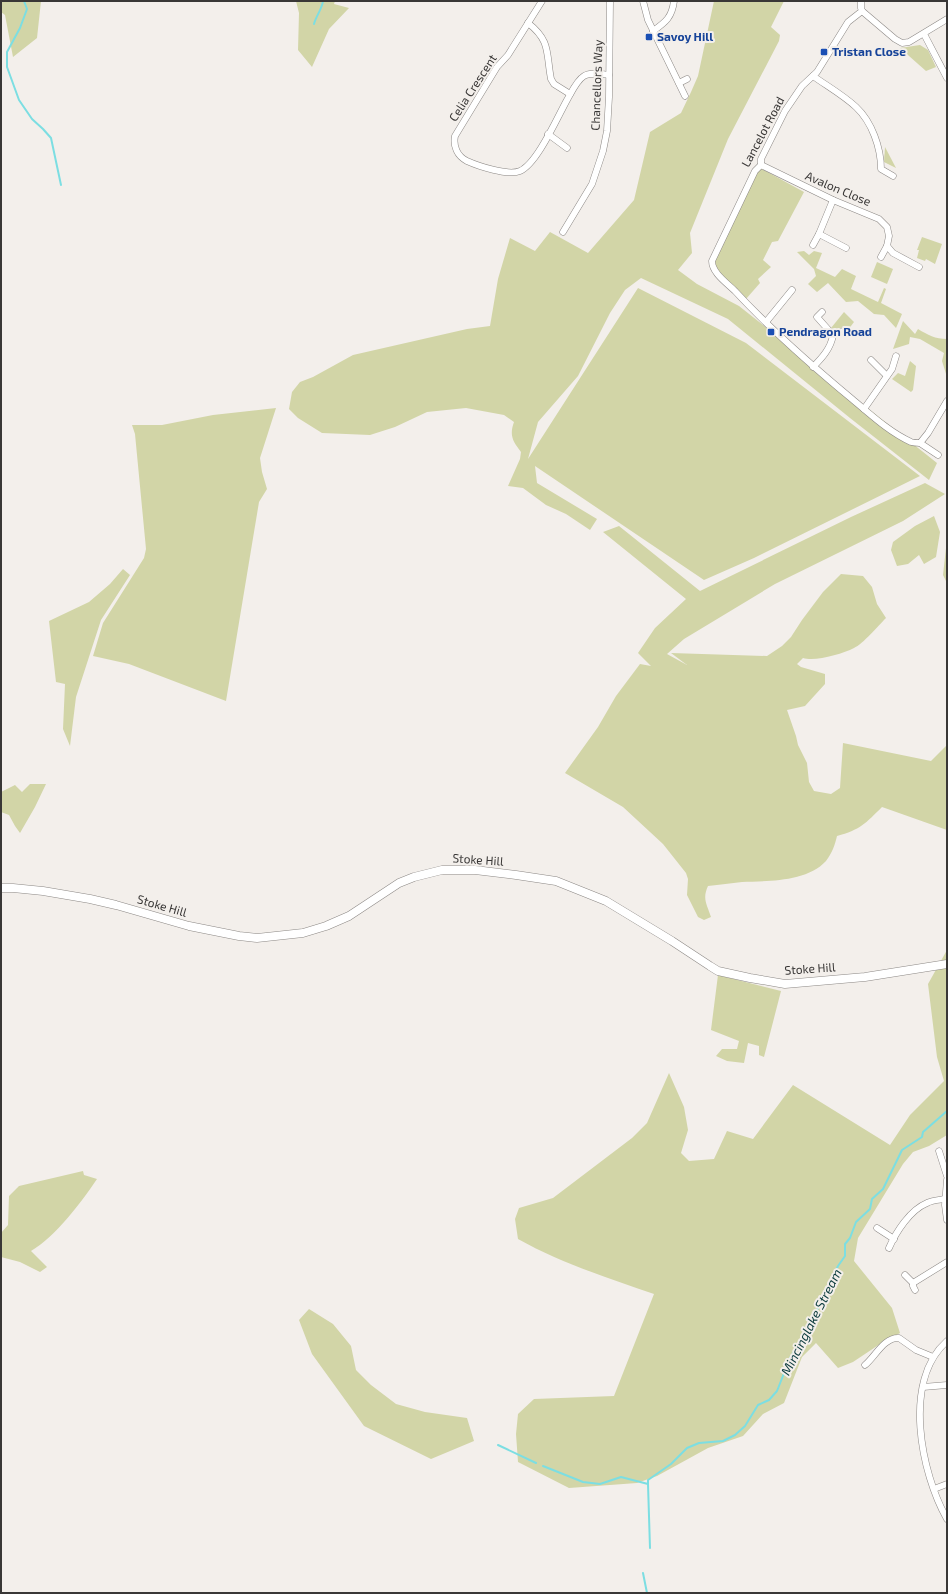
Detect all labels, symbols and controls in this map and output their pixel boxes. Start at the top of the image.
place label: Savoy Hill [657,29,713,44]
marker: Savoy Hill [644,32,654,42]
street label: Chancellors Way [587,39,605,131]
place label: Tristan Close [832,44,906,58]
marker: Tristan Close [819,47,829,57]
street label: Celia Crescent [445,51,499,124]
street label: Lancelot Road [738,94,786,169]
street label: Avalon Close [803,168,873,208]
place label: Pendragon Road [779,324,872,338]
marker: Pendragon Road [766,327,776,337]
street label: Stoke Hill [452,850,505,868]
street label: Stoke Hill [136,891,189,919]
street label: Stoke Hill [784,959,836,977]
water label: Mincinglake Stream [777,1266,845,1378]

